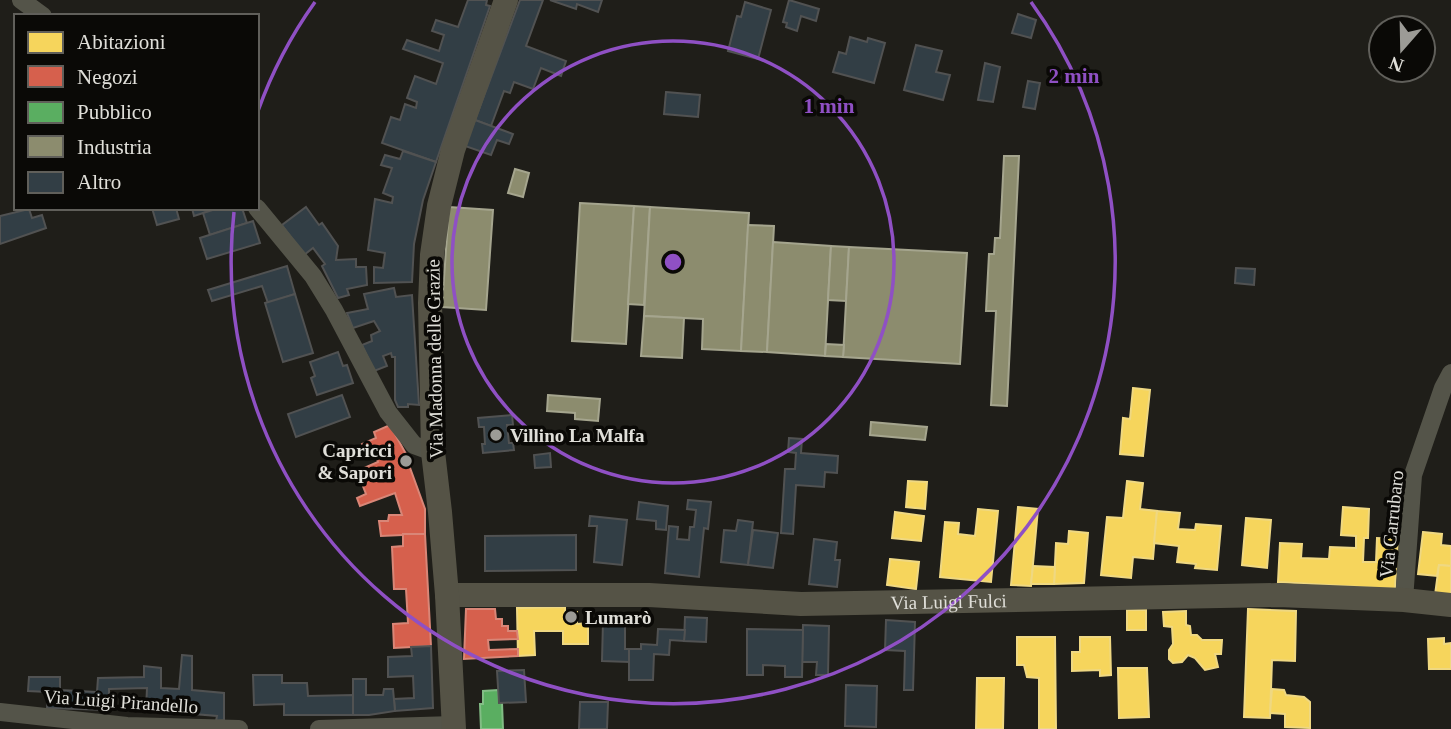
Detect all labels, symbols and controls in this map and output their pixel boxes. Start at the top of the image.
legend [14,14,259,210]
north arrow [1367,14,1437,84]
text: Abitazioni [77,30,166,54]
text: N [1386,52,1406,77]
text: 2 min [1049,64,1100,88]
text: Negozi [77,65,138,89]
text: 1 min [804,94,855,118]
text: Pubblico [77,100,152,124]
text: Industria [77,135,152,159]
text: Altro [77,170,121,194]
centre of rings [661,250,685,274]
street label: Via Madonna delle Grazie [422,259,447,459]
place label: Villino La Malfa [510,425,645,446]
marker: Villino La Malfa [488,427,504,443]
place label: Capricci & Sapori [318,440,392,483]
marker: Capricci & Sapori [398,453,414,469]
street label: Via Carrubaro [1375,469,1408,579]
street label: Via Luigi Fulci [890,590,1007,613]
place label: Lumarò [585,607,652,628]
marker: Lumarò [563,609,579,625]
street label: Via Luigi Pirandello [43,686,199,717]

